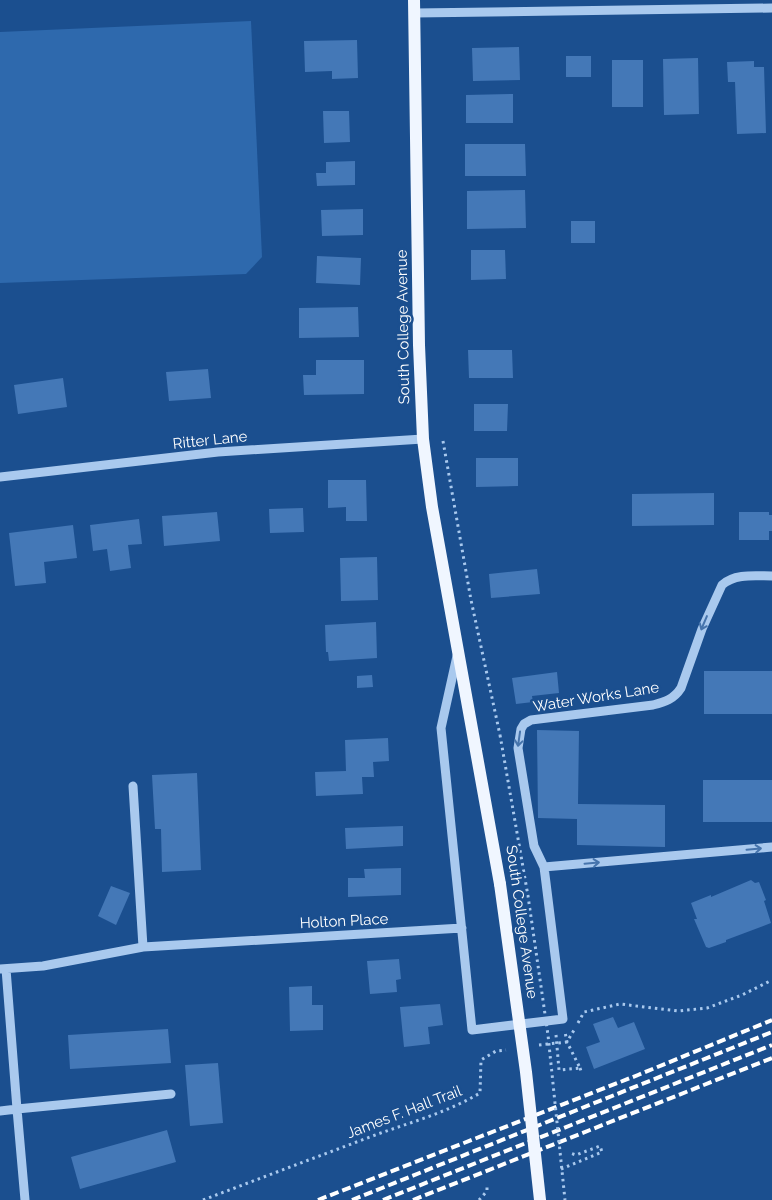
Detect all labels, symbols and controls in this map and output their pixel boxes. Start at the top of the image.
street label: South College Avenue [393,249,413,405]
street label: Ritter Lane [172,427,248,453]
one-way arrow [699,615,709,630]
street label: Water Works Lane [532,678,660,716]
one-way arrow [514,730,524,746]
street label: South College Avenue [502,844,542,1000]
one-way arrow [746,844,762,853]
one-way arrow [584,858,600,867]
street label: Holton Place [299,910,389,932]
street label: James F. Hall Trail [344,1081,465,1142]

